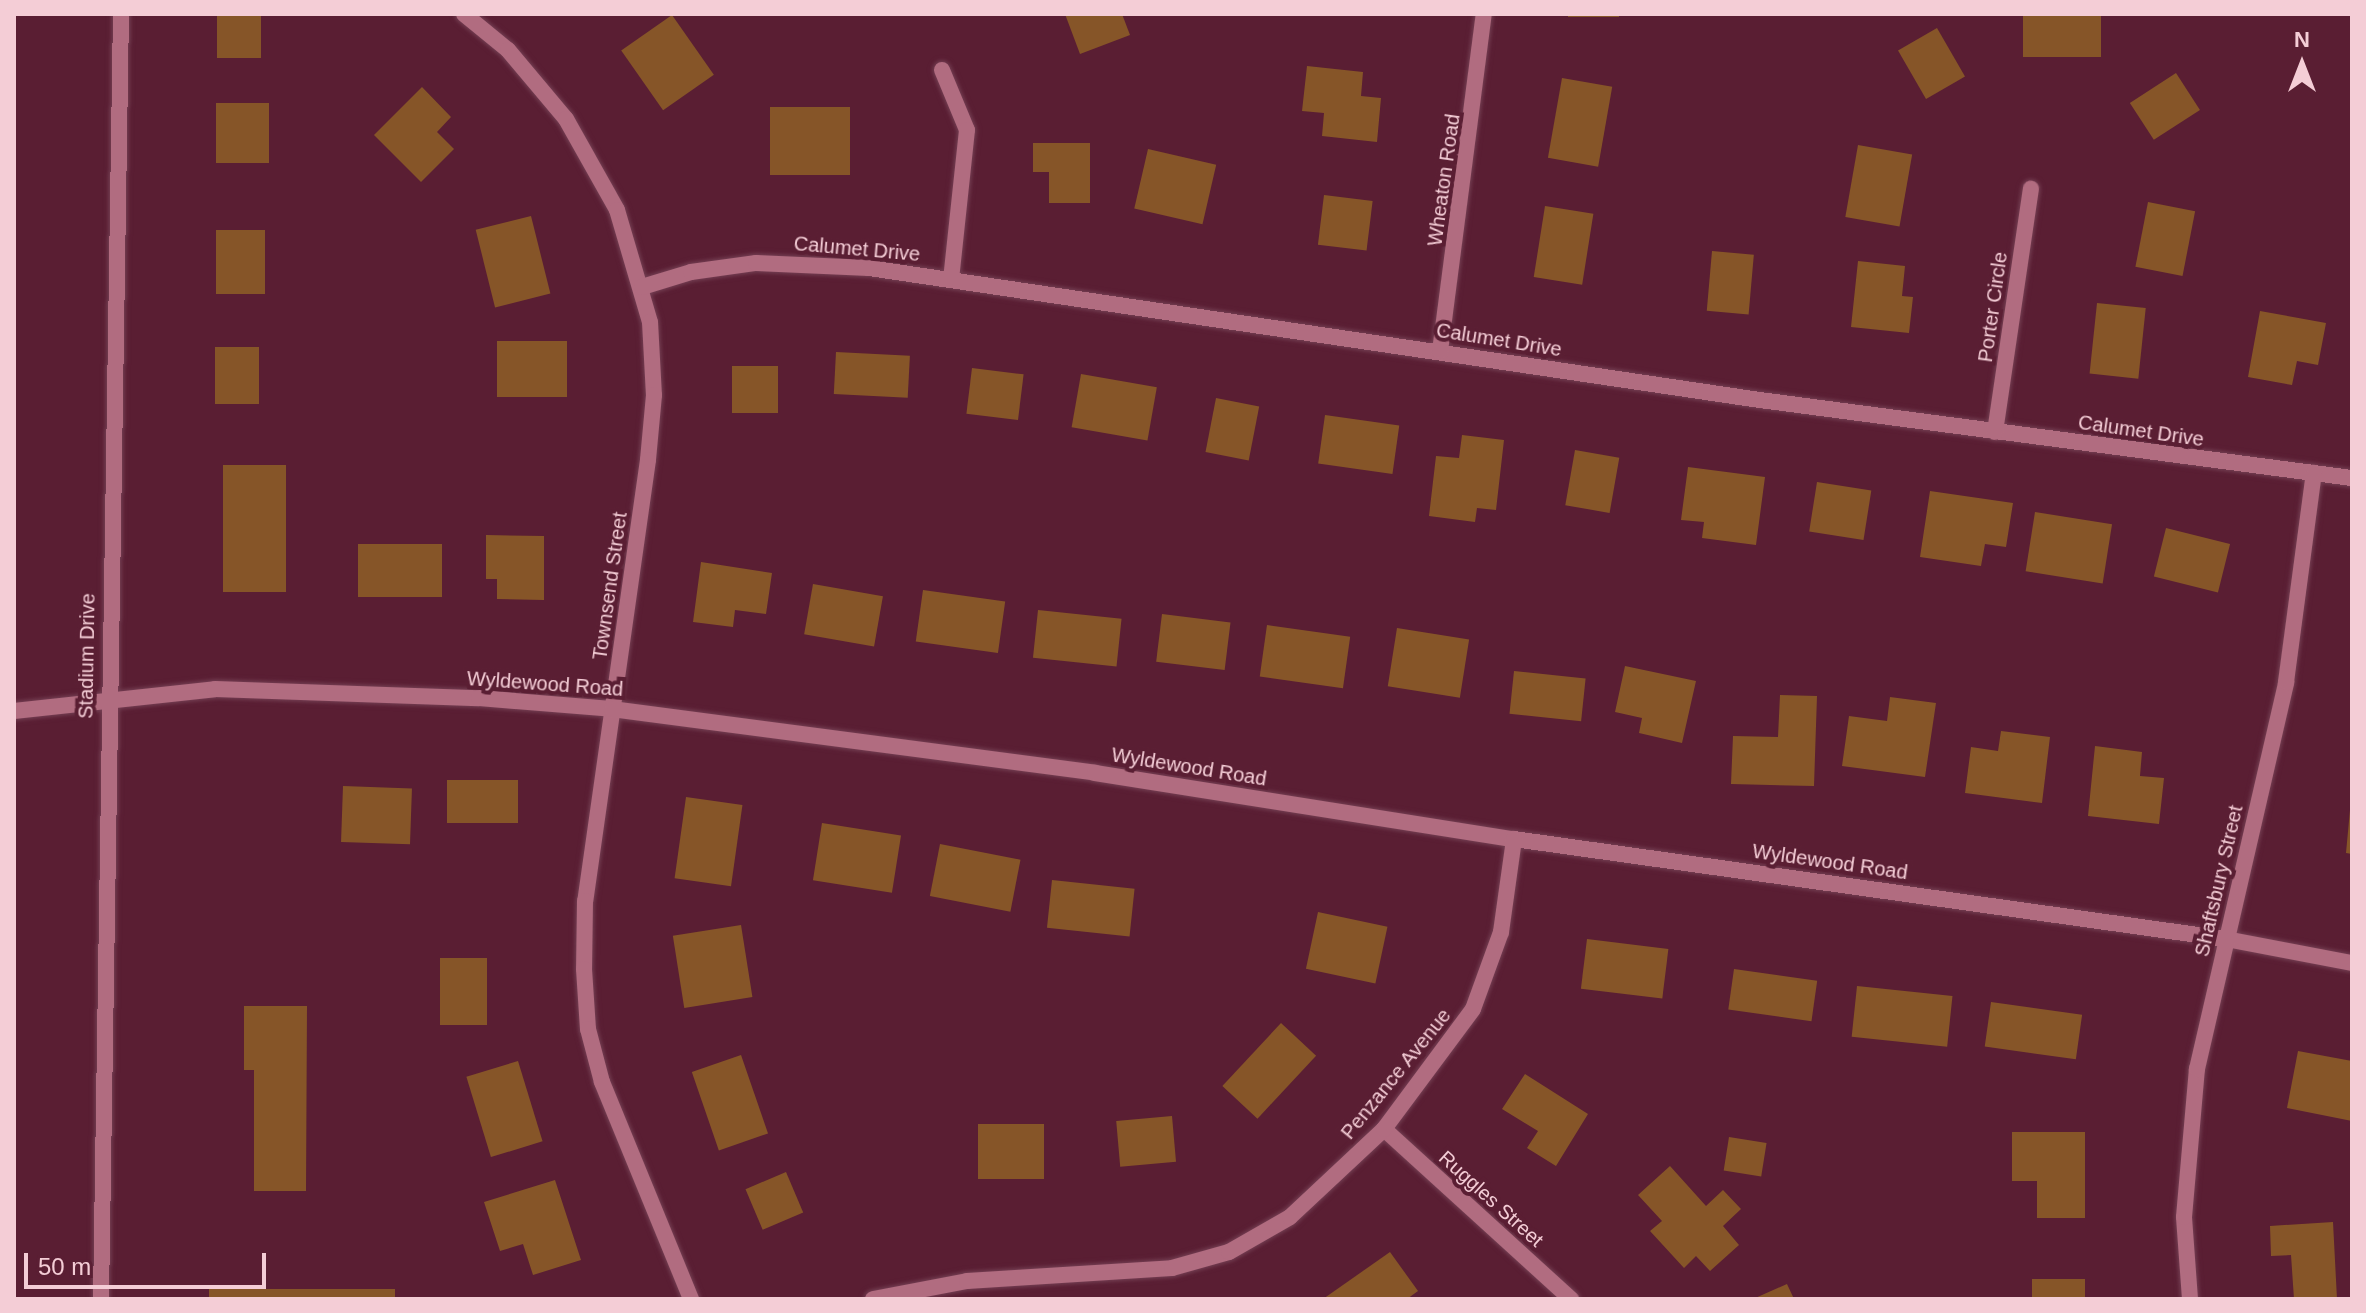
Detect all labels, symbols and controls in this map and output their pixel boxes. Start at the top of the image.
north arrow [2262,24,2342,104]
text: N [2294,27,2310,52]
street label: Wheaton Road [1423,112,1465,248]
street label: Calumet Drive [793,232,921,266]
street label: Porter Circle [1973,250,2013,364]
street label: Calumet Drive [1435,318,1563,362]
street label: Calumet Drive [2077,410,2205,452]
street label: Townsend Street [588,511,632,661]
street label: Stadium Drive [74,593,100,719]
street label: Wyldewood Road [466,667,624,701]
street label: Wyldewood Road [1110,743,1268,791]
street label: Shaftsbury Street [2190,803,2248,959]
street label: Wyldewood Road [1751,839,1909,885]
street label: Penzance Avenue [1336,1004,1456,1144]
street label: Ruggles Street [1434,1146,1548,1252]
scale bar [28,1237,270,1287]
text: 50 m [38,1253,91,1280]

